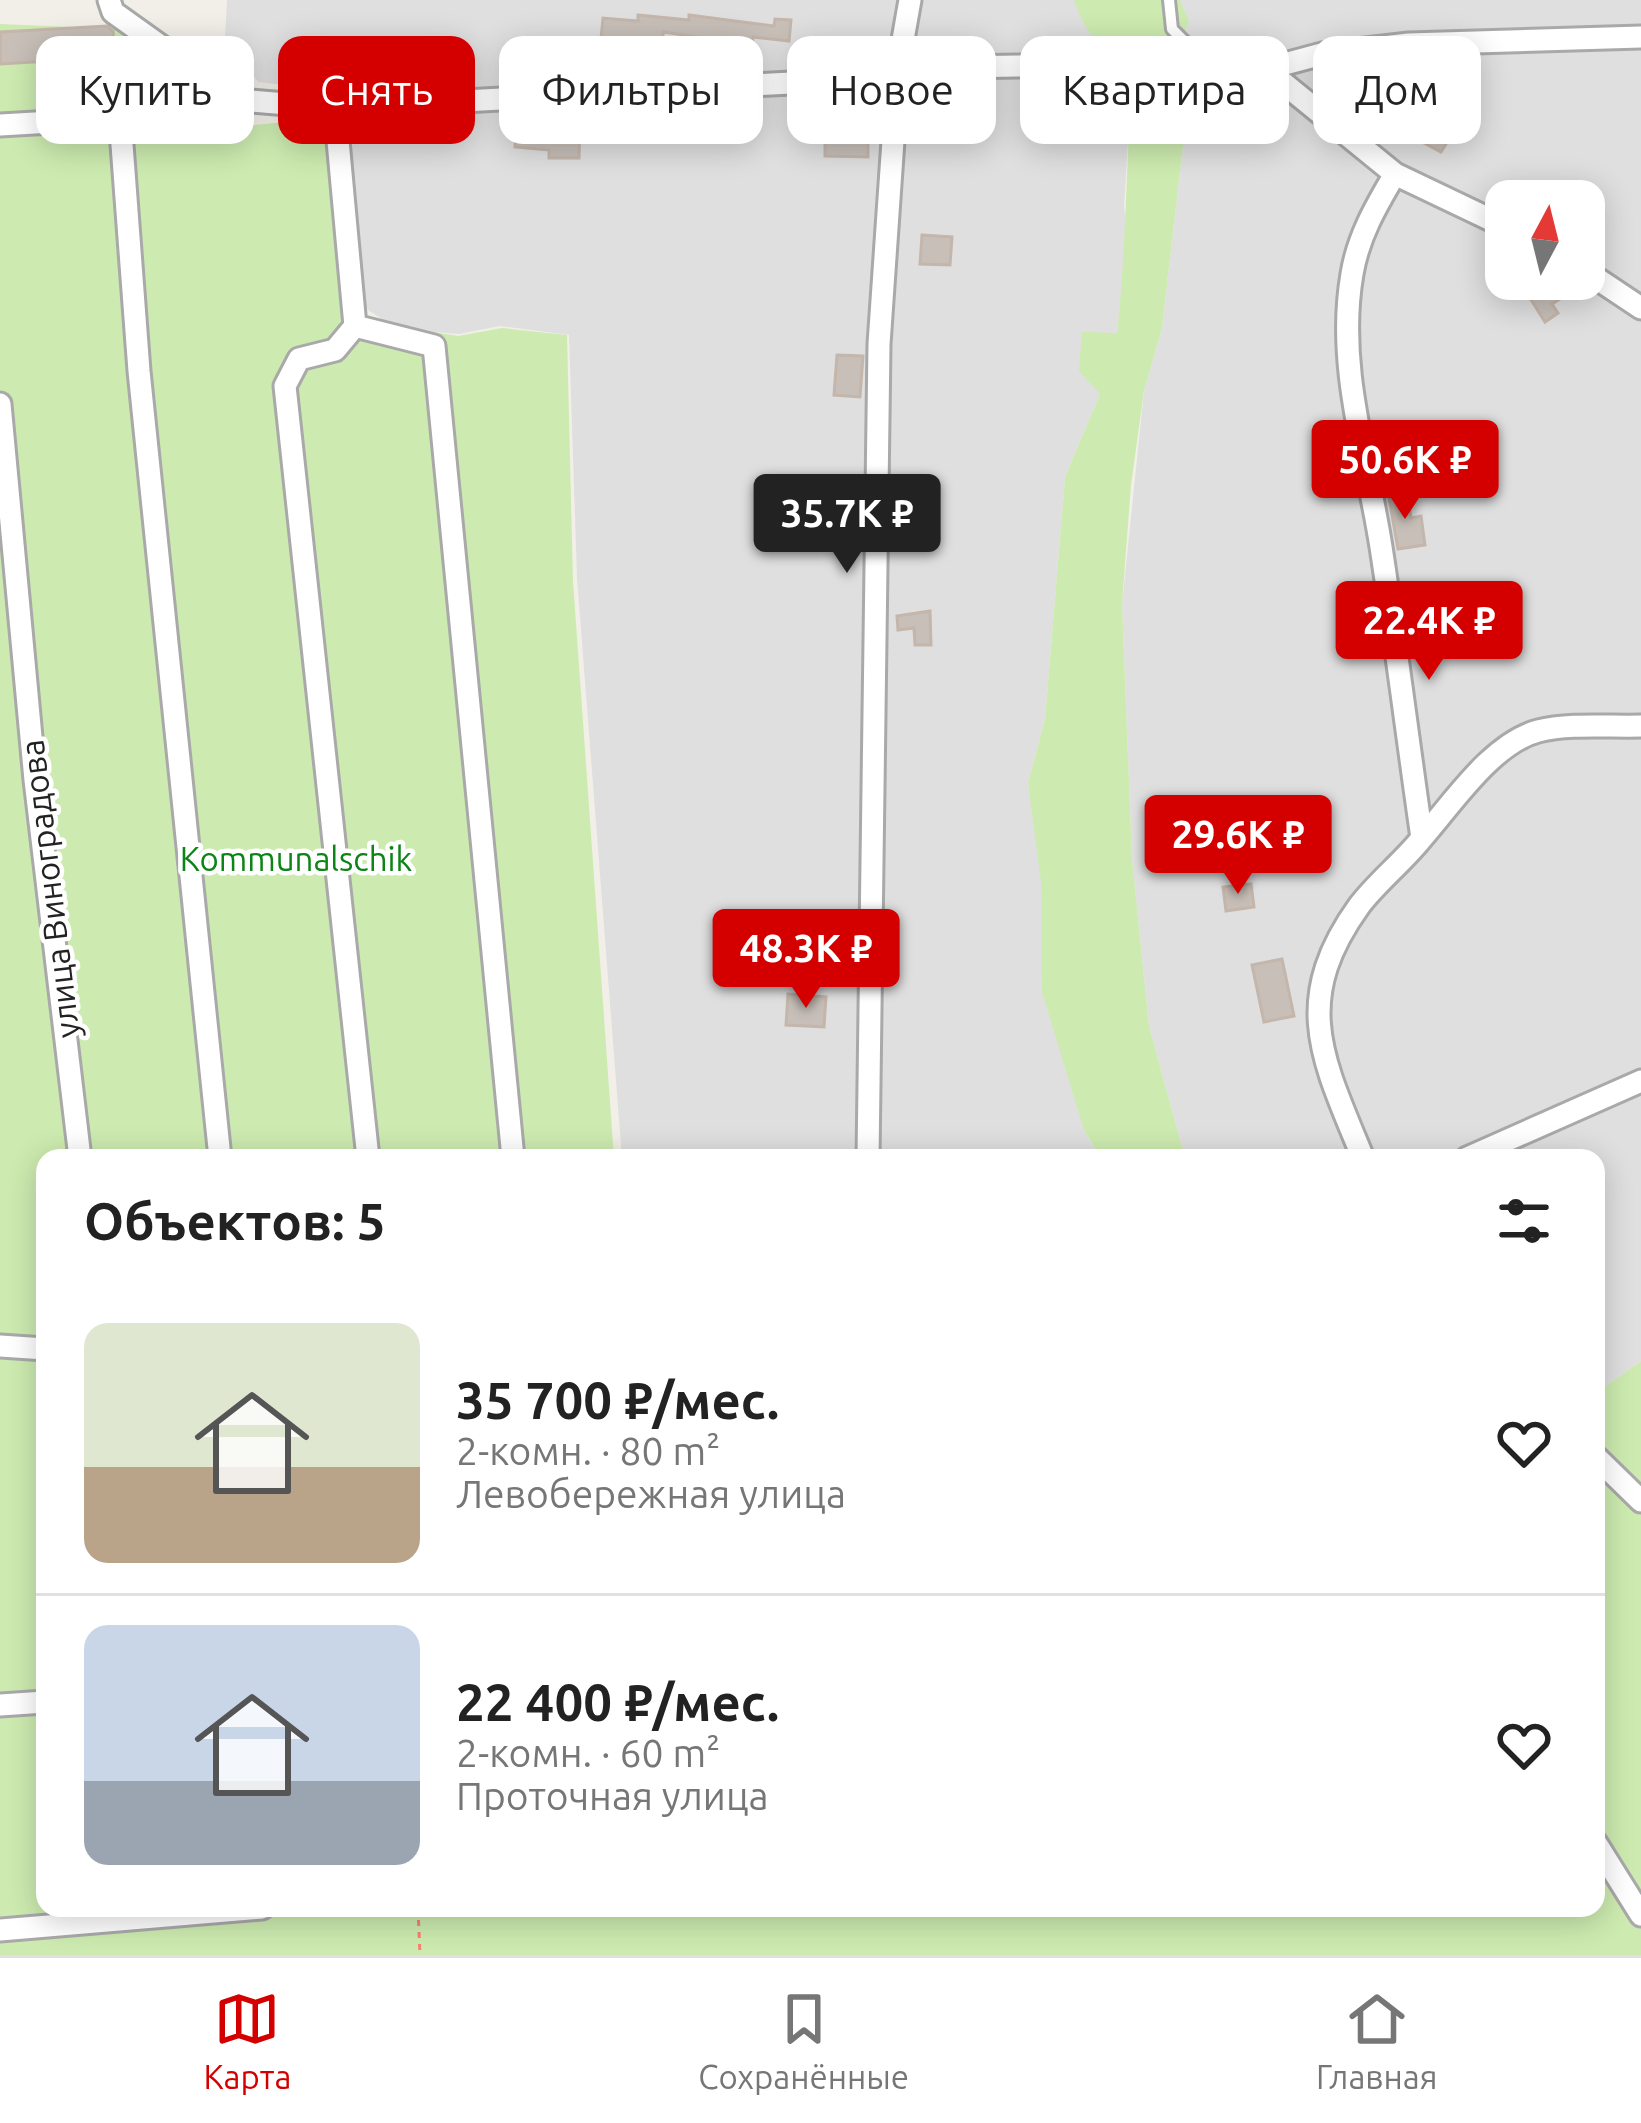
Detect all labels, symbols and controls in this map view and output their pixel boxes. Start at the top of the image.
chip: Купить [36,36,254,144]
chip: Снять [278,36,475,144]
chip: Фильтры [499,36,763,144]
chip: Новое [787,36,996,144]
chip: Квартира [1020,36,1289,144]
chip: Дом [1313,36,1481,144]
north arrow [1485,180,1605,300]
map controls [1485,180,1605,300]
pin: 50.6K ₽ [1294,420,1516,522]
text: 50.6K ₽ [1339,437,1471,480]
pin: 35.7K ₽ [736,474,958,576]
text: 35.7K ₽ [781,491,913,534]
pin: 22.4K ₽ [1318,581,1540,683]
text: 22.4K ₽ [1363,598,1495,641]
street label: улица Виноградова [12,738,86,1040]
pin: 29.6K ₽ [1127,795,1349,897]
text: 29.6K ₽ [1172,812,1304,855]
park label: Kommunalschik [180,840,413,877]
pin: 48.3K ₽ [695,909,917,1011]
text: 48.3K ₽ [740,926,872,969]
icon: filters [1491,1188,1557,1254]
text: Объектов: 5 [84,1192,385,1250]
icon: home [180,1371,324,1515]
text: 35 700 ₽/мес. [456,1371,779,1429]
icon: heart [1491,1410,1557,1476]
text: 2-комн. · 80 m² [456,1429,720,1472]
text: Левобережная улица [456,1472,846,1515]
icon: home [180,1673,324,1817]
text: 22 400 ₽/мес. [456,1673,779,1731]
icon: heart [1491,1712,1557,1778]
text: 2-комн. · 60 m² [456,1731,720,1774]
text: Проточная улица [456,1774,769,1817]
tab: Карта [203,1986,291,2095]
tab: Сохранённые [698,1986,909,2095]
tab: Главная [1316,1986,1438,2095]

